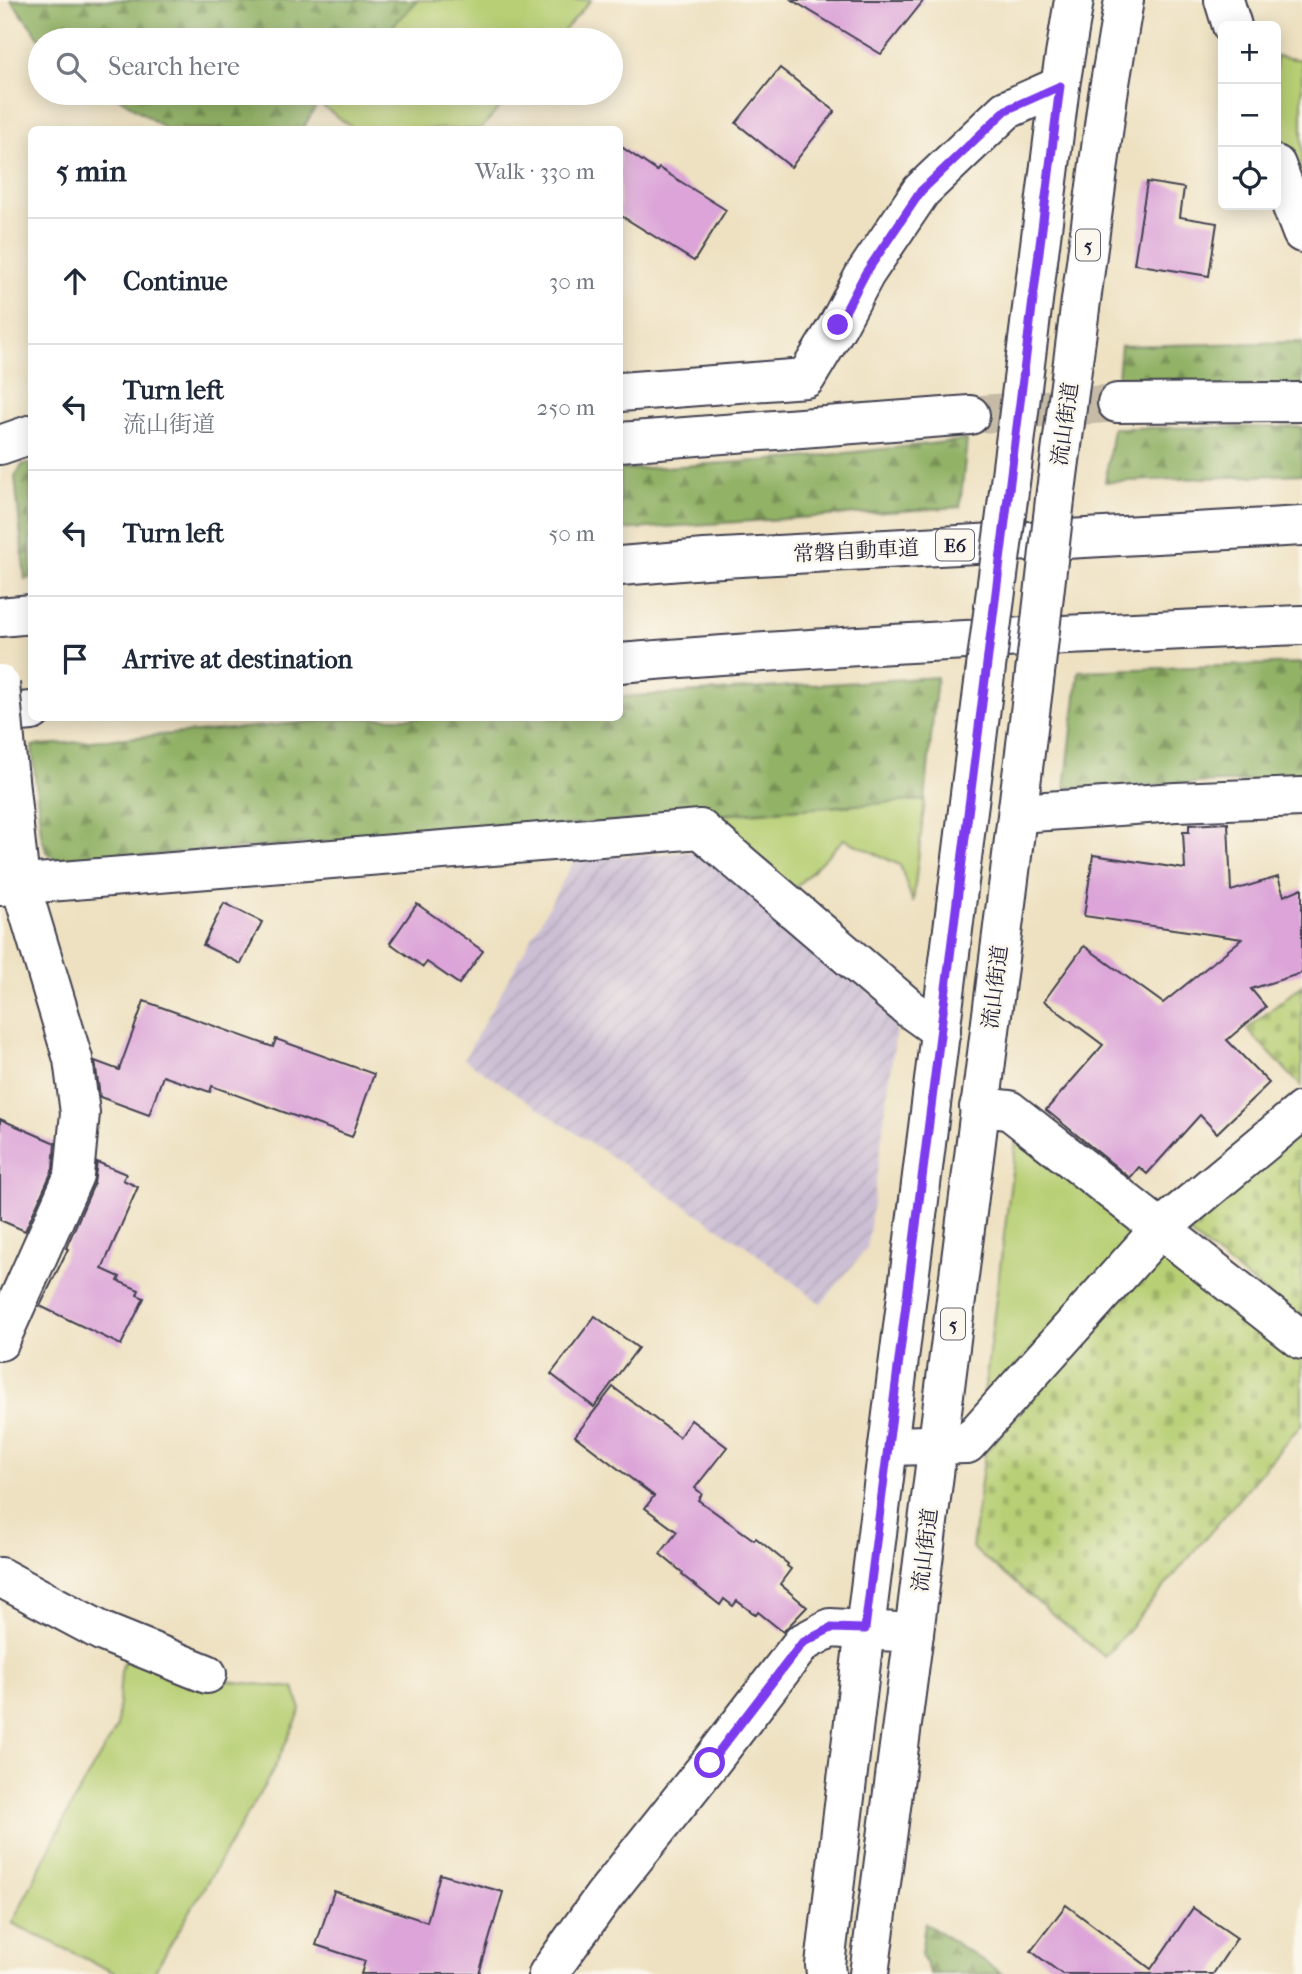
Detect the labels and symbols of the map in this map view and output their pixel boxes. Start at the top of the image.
road number: 5 [1076,230,1100,260]
route end [822,309,853,340]
street label: 流山街道 [1047,381,1083,467]
road number: E6 [936,530,974,560]
street label: 常磐自動車道 [792,536,920,566]
street label: 流山街道 [978,944,1012,1030]
road number: 5 [941,1308,965,1340]
street label: 流山街道 [908,1507,942,1593]
route start [694,1747,725,1778]

